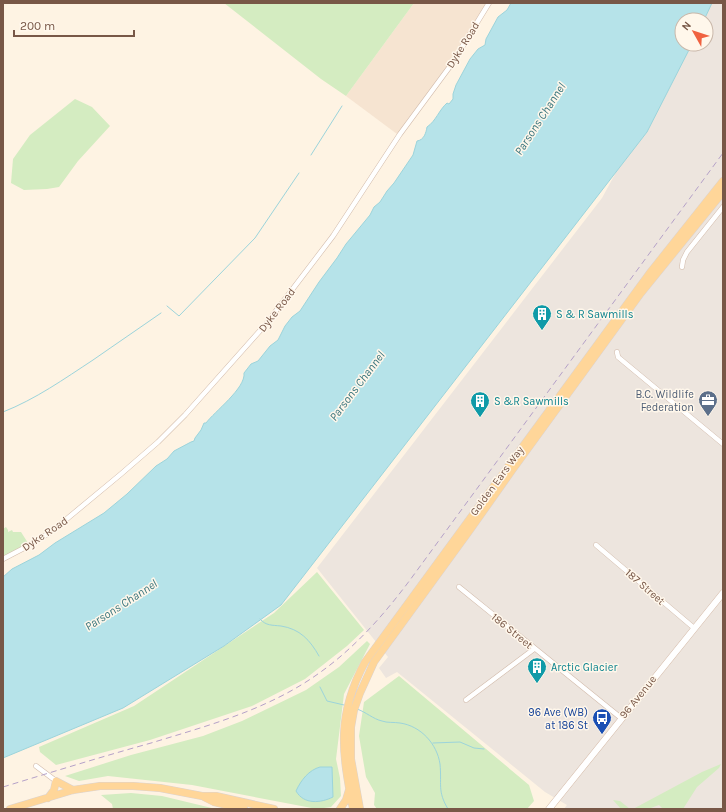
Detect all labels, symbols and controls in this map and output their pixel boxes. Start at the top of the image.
scale bar [14,12,134,38]
north arrow [674,12,714,52]
text: 200 m [20,19,55,33]
street label: Dyke Road [444,19,482,71]
text: N [679,19,694,33]
water label: Parsons Channel [511,80,569,158]
street label: Dyke Road [256,285,298,335]
building icon: S & R Sawmills [531,303,553,331]
place label: S & R Sawmills [556,308,634,321]
water label: Parsons Channel [326,349,388,423]
place label: B.C. Wildlife Federation [635,388,694,414]
office icon: B.C. Wildlife Federation [697,389,719,417]
building icon: S &R Sawmills [469,390,491,418]
place label: S &R Sawmills [494,395,569,408]
street label: Golden Ears Way [467,444,527,518]
street label: Dyke Road [20,514,70,554]
street label: 187 Street [622,566,668,608]
water label: Parsons Channel [82,576,160,634]
street label: 186 Street [489,610,535,652]
building icon: Arctic Glacier [526,656,548,684]
place label: Arctic Glacier [551,661,617,674]
street label: 96 Avenue [617,673,659,721]
place label: 96 Ave (WB) at 186 St [528,706,588,732]
bus stop icon: 96 Ave (WB) at 186 St [591,707,613,735]

